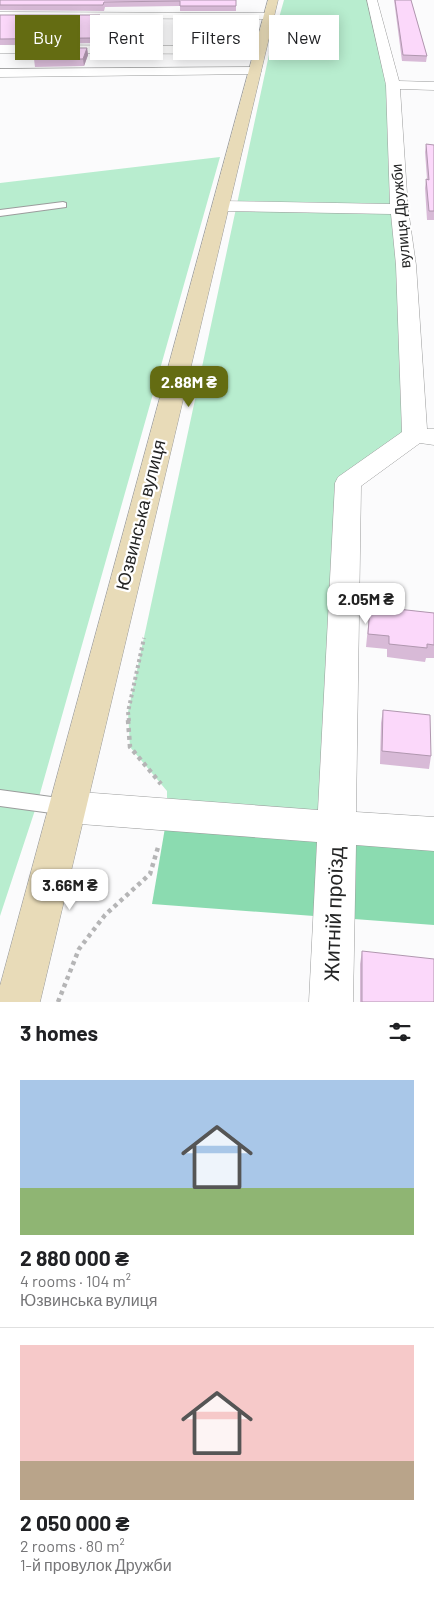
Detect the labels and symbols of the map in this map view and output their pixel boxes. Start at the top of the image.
street label: вулиця Дружби [386,163,414,269]
pin: 2.88M ₴ [143,366,235,408]
street label: Юзвинська вулиця [111,437,169,592]
pin: 2.05M ₴ [320,582,412,625]
street label: Житній проїзд [318,846,347,982]
pin: 3.66M ₴ [24,868,116,911]

